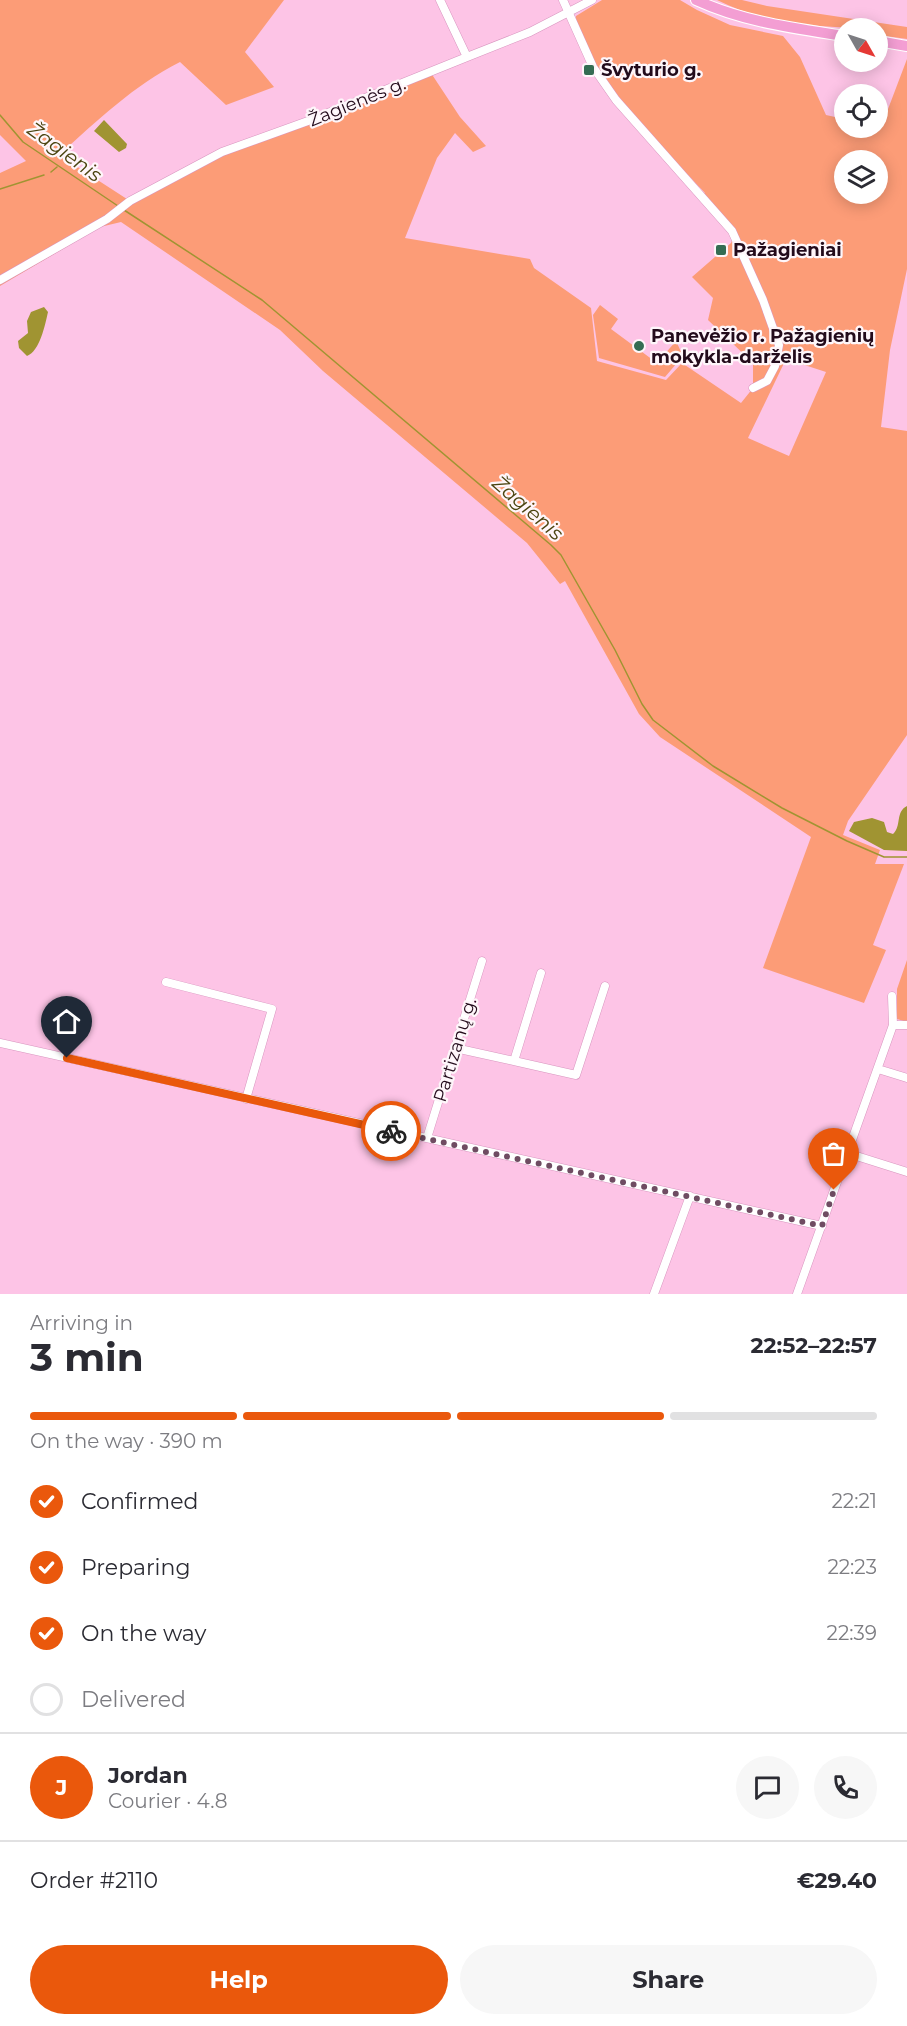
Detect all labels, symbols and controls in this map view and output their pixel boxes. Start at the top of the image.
north arrow [834,18,888,72]
map controls [834,18,888,204]
place label: Švyturio g. [601,59,701,81]
marker: Švyturio g. [582,63,596,77]
street label: Žagienės g. [305,72,409,132]
button: locate [834,84,888,138]
water label: Žagienis [22,116,107,187]
button: layers [834,150,888,204]
place label: Pažagieniai [733,239,842,261]
marker: Pažagieniai [714,243,728,257]
place label: Panevėžio r. Pažagienių mokykla-darželis [651,325,875,368]
marker: Panevėžio r. Pažagienių mokykla-darželis [632,339,646,353]
water label: Žagienis [487,470,569,545]
street label: Partizanų g. [429,995,481,1105]
pin [41,996,92,1058]
icon: home [50,1005,83,1038]
courier [361,1101,421,1161]
icon: bike [375,1115,408,1148]
pin [808,1128,859,1190]
icon: bag [817,1137,850,1170]
text: Arriving in [30,1311,133,1335]
text: 22:52–22:57 [751,1332,877,1359]
text: 3 min [30,1333,144,1381]
text: On the way · 390 m [30,1429,223,1453]
icon: check [30,1485,63,1518]
text: Confirmed [81,1488,198,1515]
text: 22:21 [831,1489,877,1513]
icon: check [30,1551,63,1584]
text: Preparing [81,1554,190,1581]
text: 22:23 [827,1555,877,1579]
icon: check [30,1617,63,1650]
text: On the way [81,1620,206,1647]
text: 22:39 [827,1621,877,1645]
text: Delivered [81,1686,186,1713]
button: chat [736,1756,799,1819]
button: phone [814,1756,877,1819]
text: Jordan [108,1762,188,1789]
text: J [56,1774,67,1801]
text: Courier · 4.8 [108,1789,227,1813]
text: Order #2110 [30,1867,158,1894]
text: €29.40 [797,1867,877,1894]
button: Help [30,1945,448,2014]
button: Share [460,1945,877,2014]

